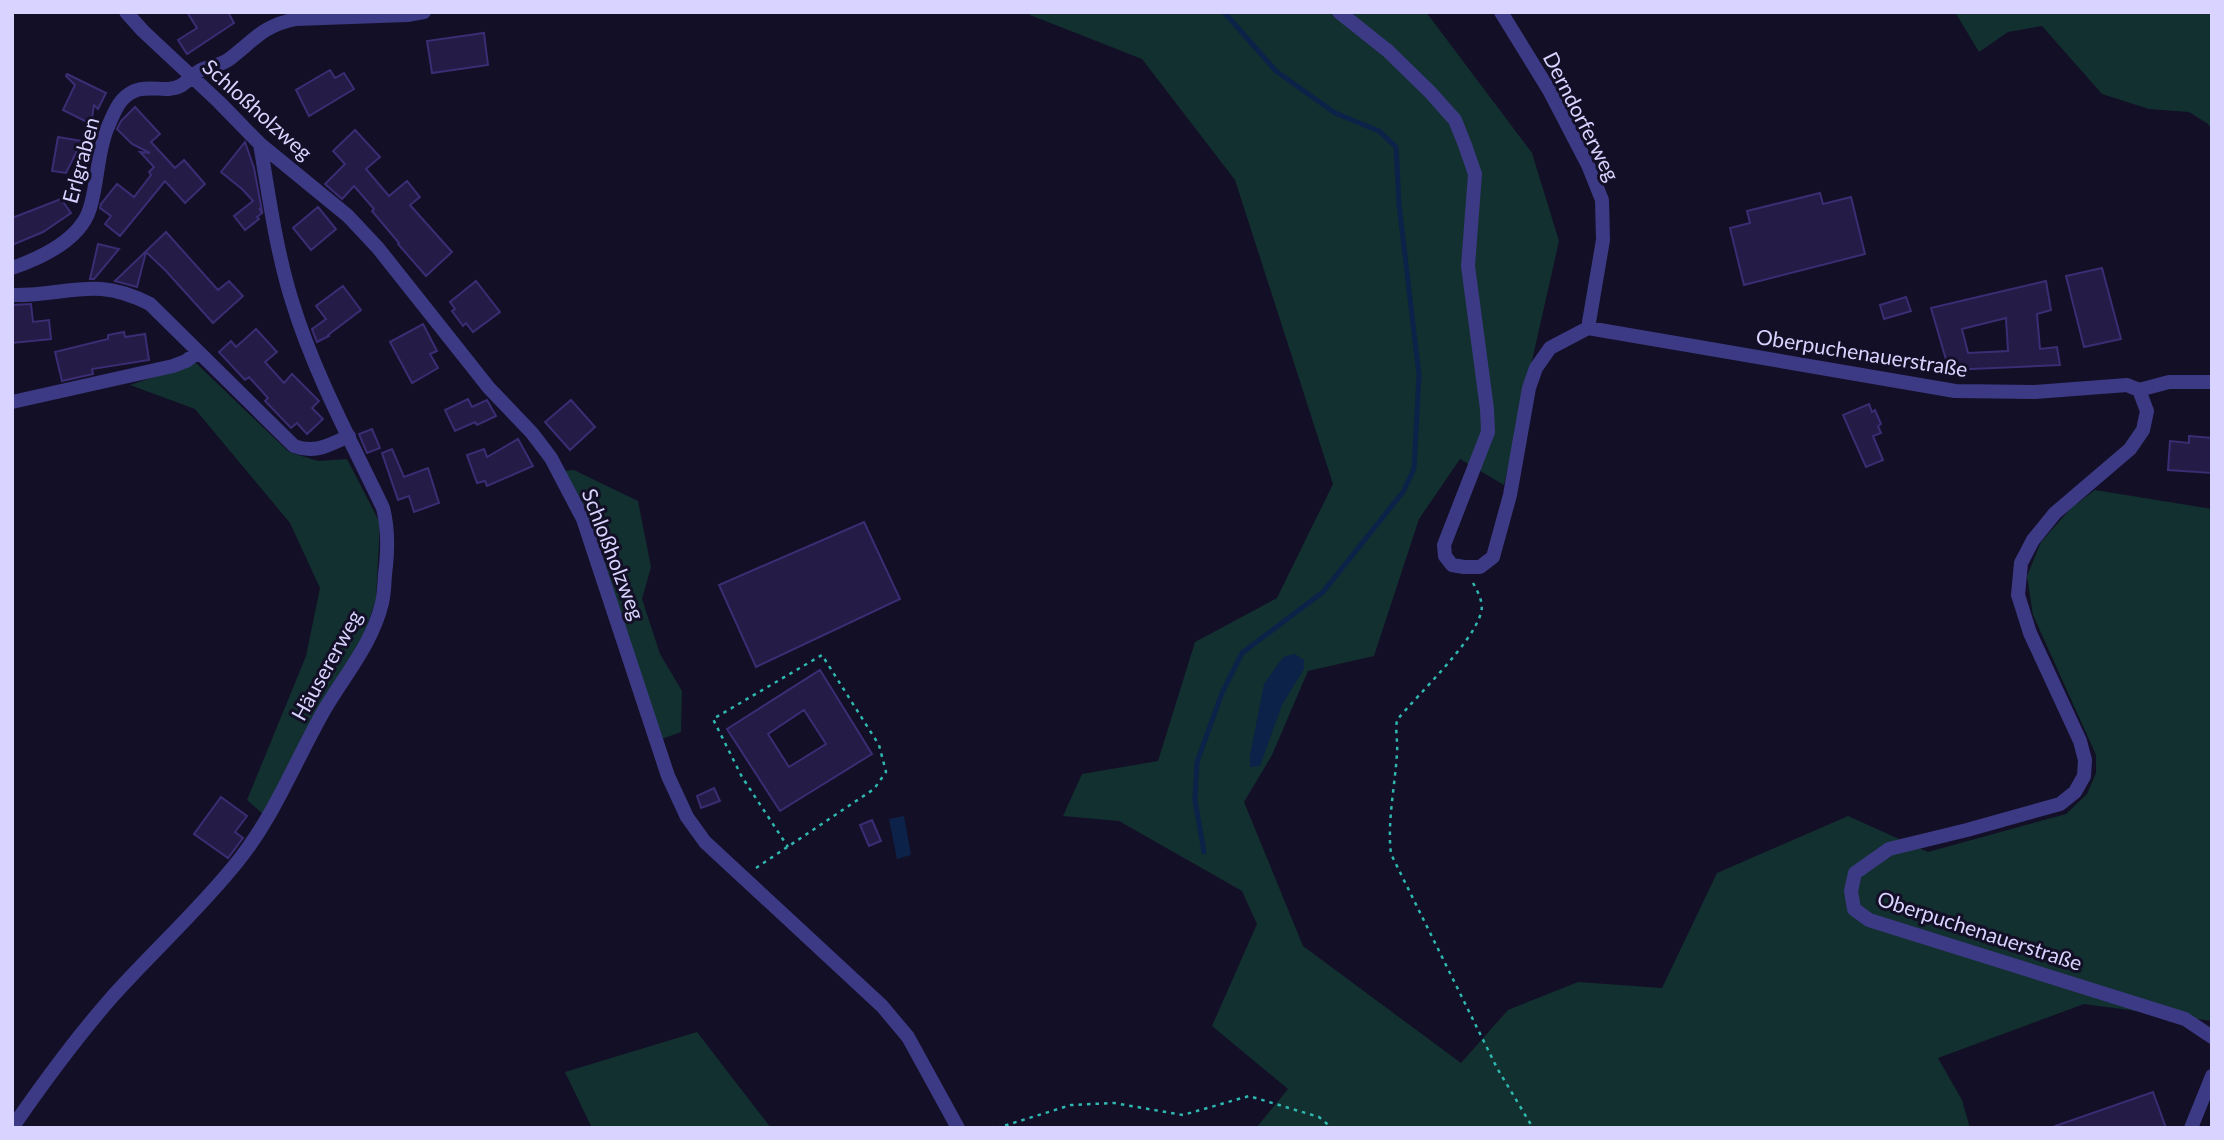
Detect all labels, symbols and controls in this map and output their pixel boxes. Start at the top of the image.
street label: Derndorferweg [1539,47,1625,185]
street label: Schloßholzweg [198,53,318,165]
street label: Erlgraben [57,114,103,206]
street label: Oberpuchenauerstraße [1754,323,1970,381]
street label: Schloßholzweg [578,485,651,623]
street label: Häusererweg [285,605,367,725]
street label: Oberpuchenauerstraße [1874,885,2086,975]

